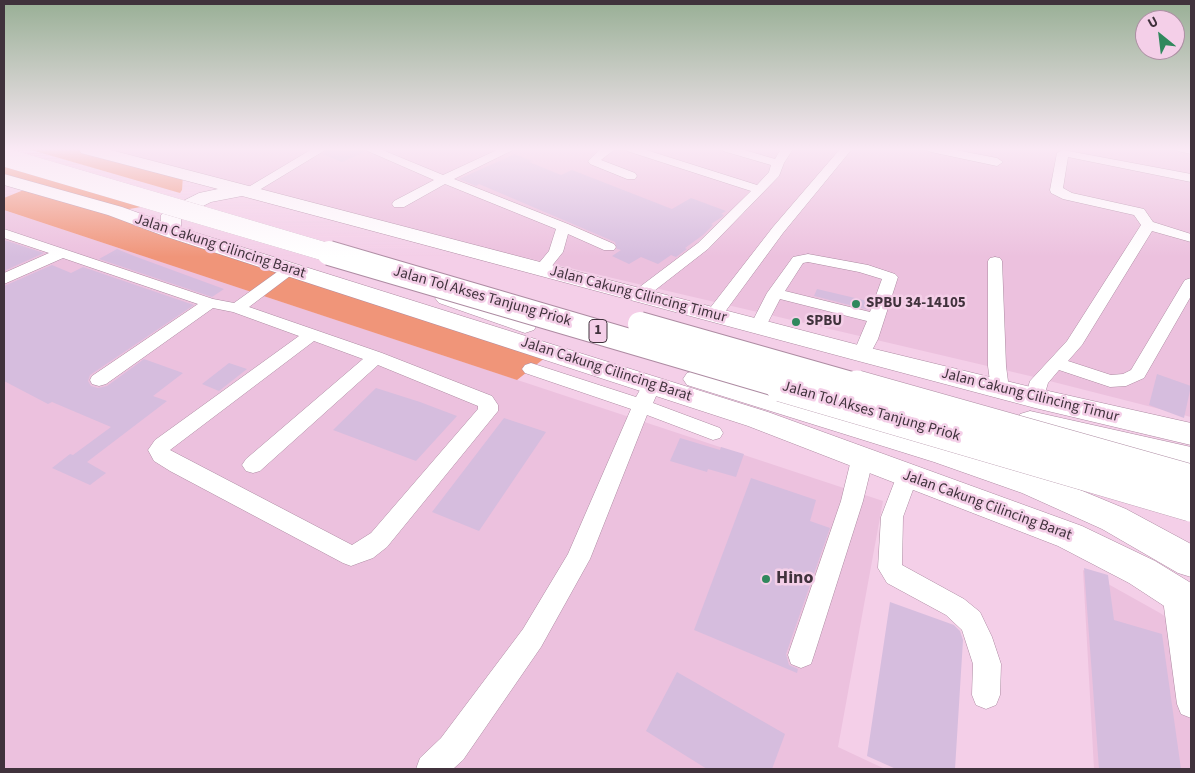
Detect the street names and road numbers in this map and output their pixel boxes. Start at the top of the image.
street label: Jalan Cakung Cilincing Barat [132,211,308,283]
street label: Jalan Tol Akses Tanjung Priok [391,263,573,331]
street label: Jalan Cakung Cilincing Timur [548,263,728,327]
road number: 1 [589,320,607,342]
street label: Jalan Cakung Cilincing Barat [518,334,694,406]
street label: Jalan Cakung Cilincing Timur [939,365,1121,427]
street label: Jalan Tol Akses Tanjung Priok [780,378,962,446]
street label: Jalan Cakung Cilincing Barat [900,467,1074,545]

